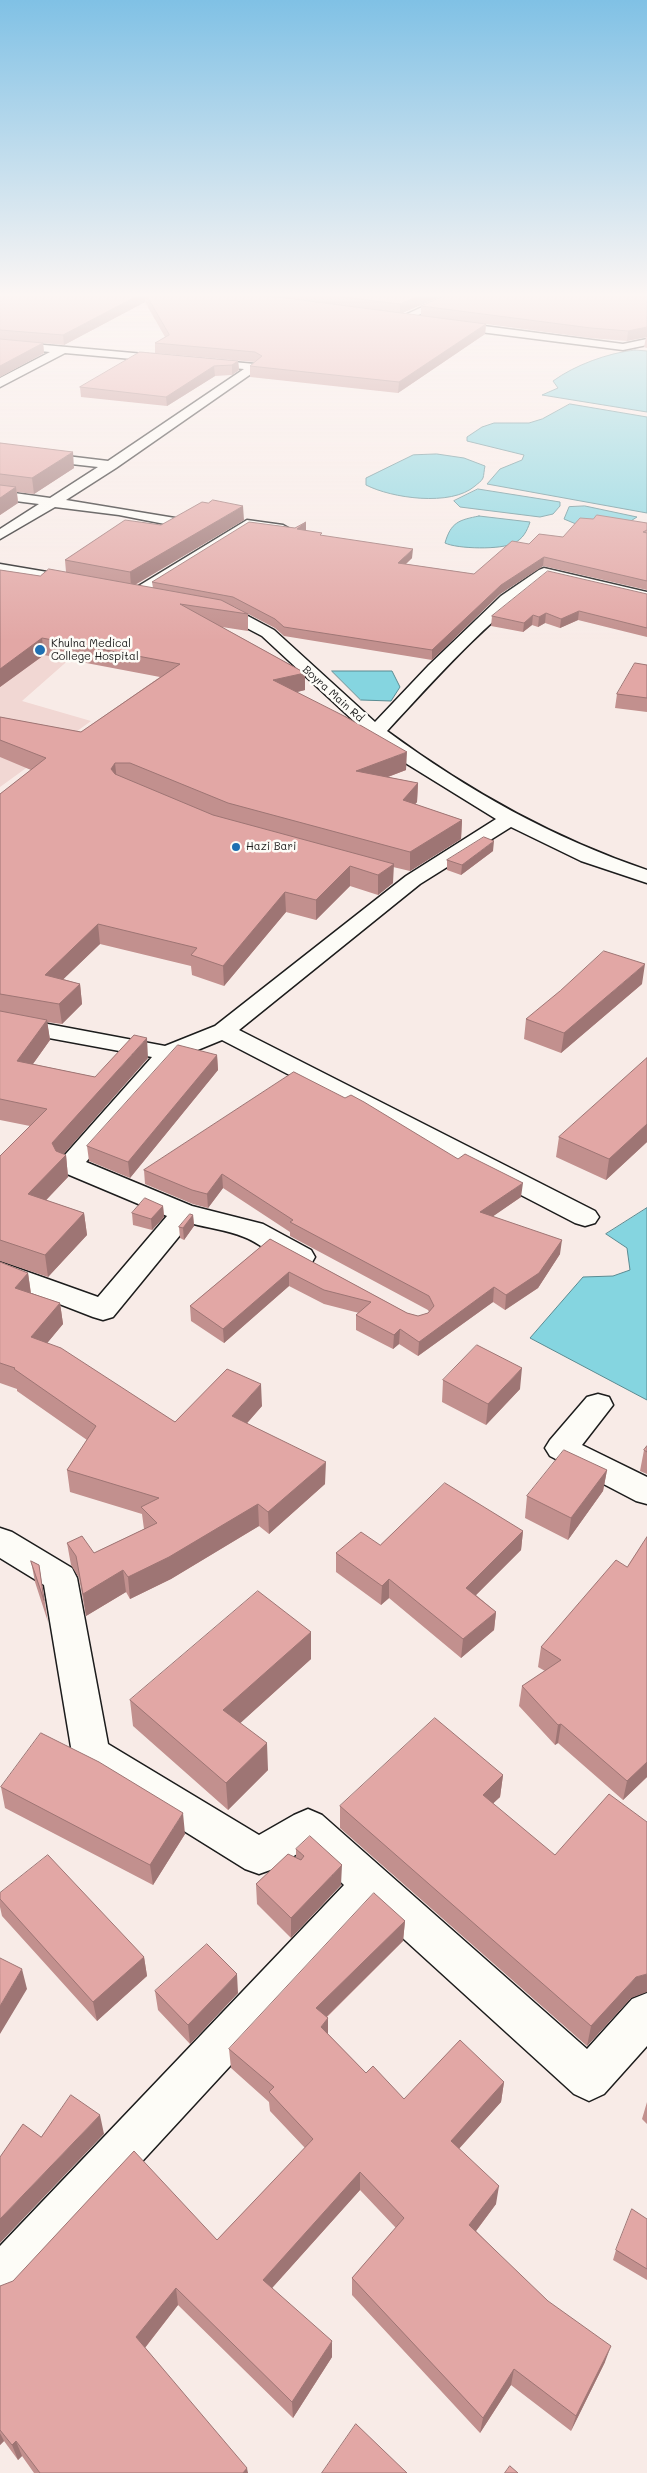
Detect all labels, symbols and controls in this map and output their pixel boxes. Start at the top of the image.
place label: Khulna Medical College Hospital [51,637,139,663]
marker: Khulna Medical College Hospital [33,643,47,657]
street label: Boyra Main Rd [300,663,366,725]
place label: Hazi Bari [246,840,296,854]
marker: Hazi Bari [230,841,242,853]

